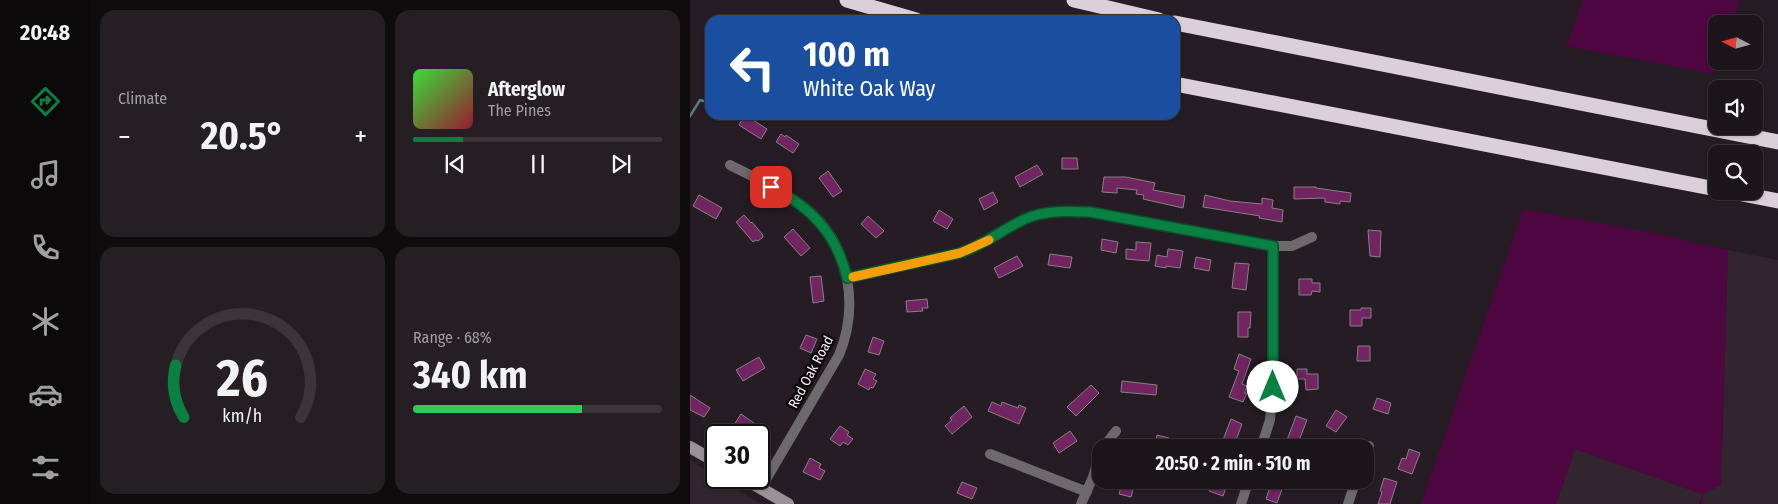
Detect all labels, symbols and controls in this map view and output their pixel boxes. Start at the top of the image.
north arrow [1708,15,1762,70]
map controls [1708,15,1763,200]
text: 20:48 [20,19,70,46]
text: 100 m [803,33,890,75]
icon: left [720,35,785,100]
text: White Oak Way [803,75,935,102]
text: Afterglow [488,78,565,101]
button: sound [1708,80,1763,135]
icon: directions [28,84,63,119]
text: Climate [118,89,167,108]
text: The Pines [488,101,551,120]
text: 20.5° [201,113,284,159]
text: − [118,120,131,153]
text: + [354,120,367,153]
button: search [1708,145,1763,200]
icon: previous [441,150,469,178]
icon: pause [524,150,552,178]
icon: next [607,150,635,178]
icon: music [28,157,63,192]
pin [750,166,792,208]
icon: arrive [757,173,785,201]
icon: phone [28,230,63,265]
icon: climate [28,304,63,339]
text: Range · 68% [413,328,492,347]
street label: Red Oak Road [785,333,837,411]
text: 26 [216,347,268,410]
text: 340 km [413,352,527,398]
position arrow [1246,360,1298,412]
icon: car [28,377,63,412]
text: km/h [223,405,262,427]
speed limit sign: 30 [705,424,770,489]
icon: filters [28,450,63,485]
text: 20:50 · 2 min · 510 m [1155,452,1311,475]

